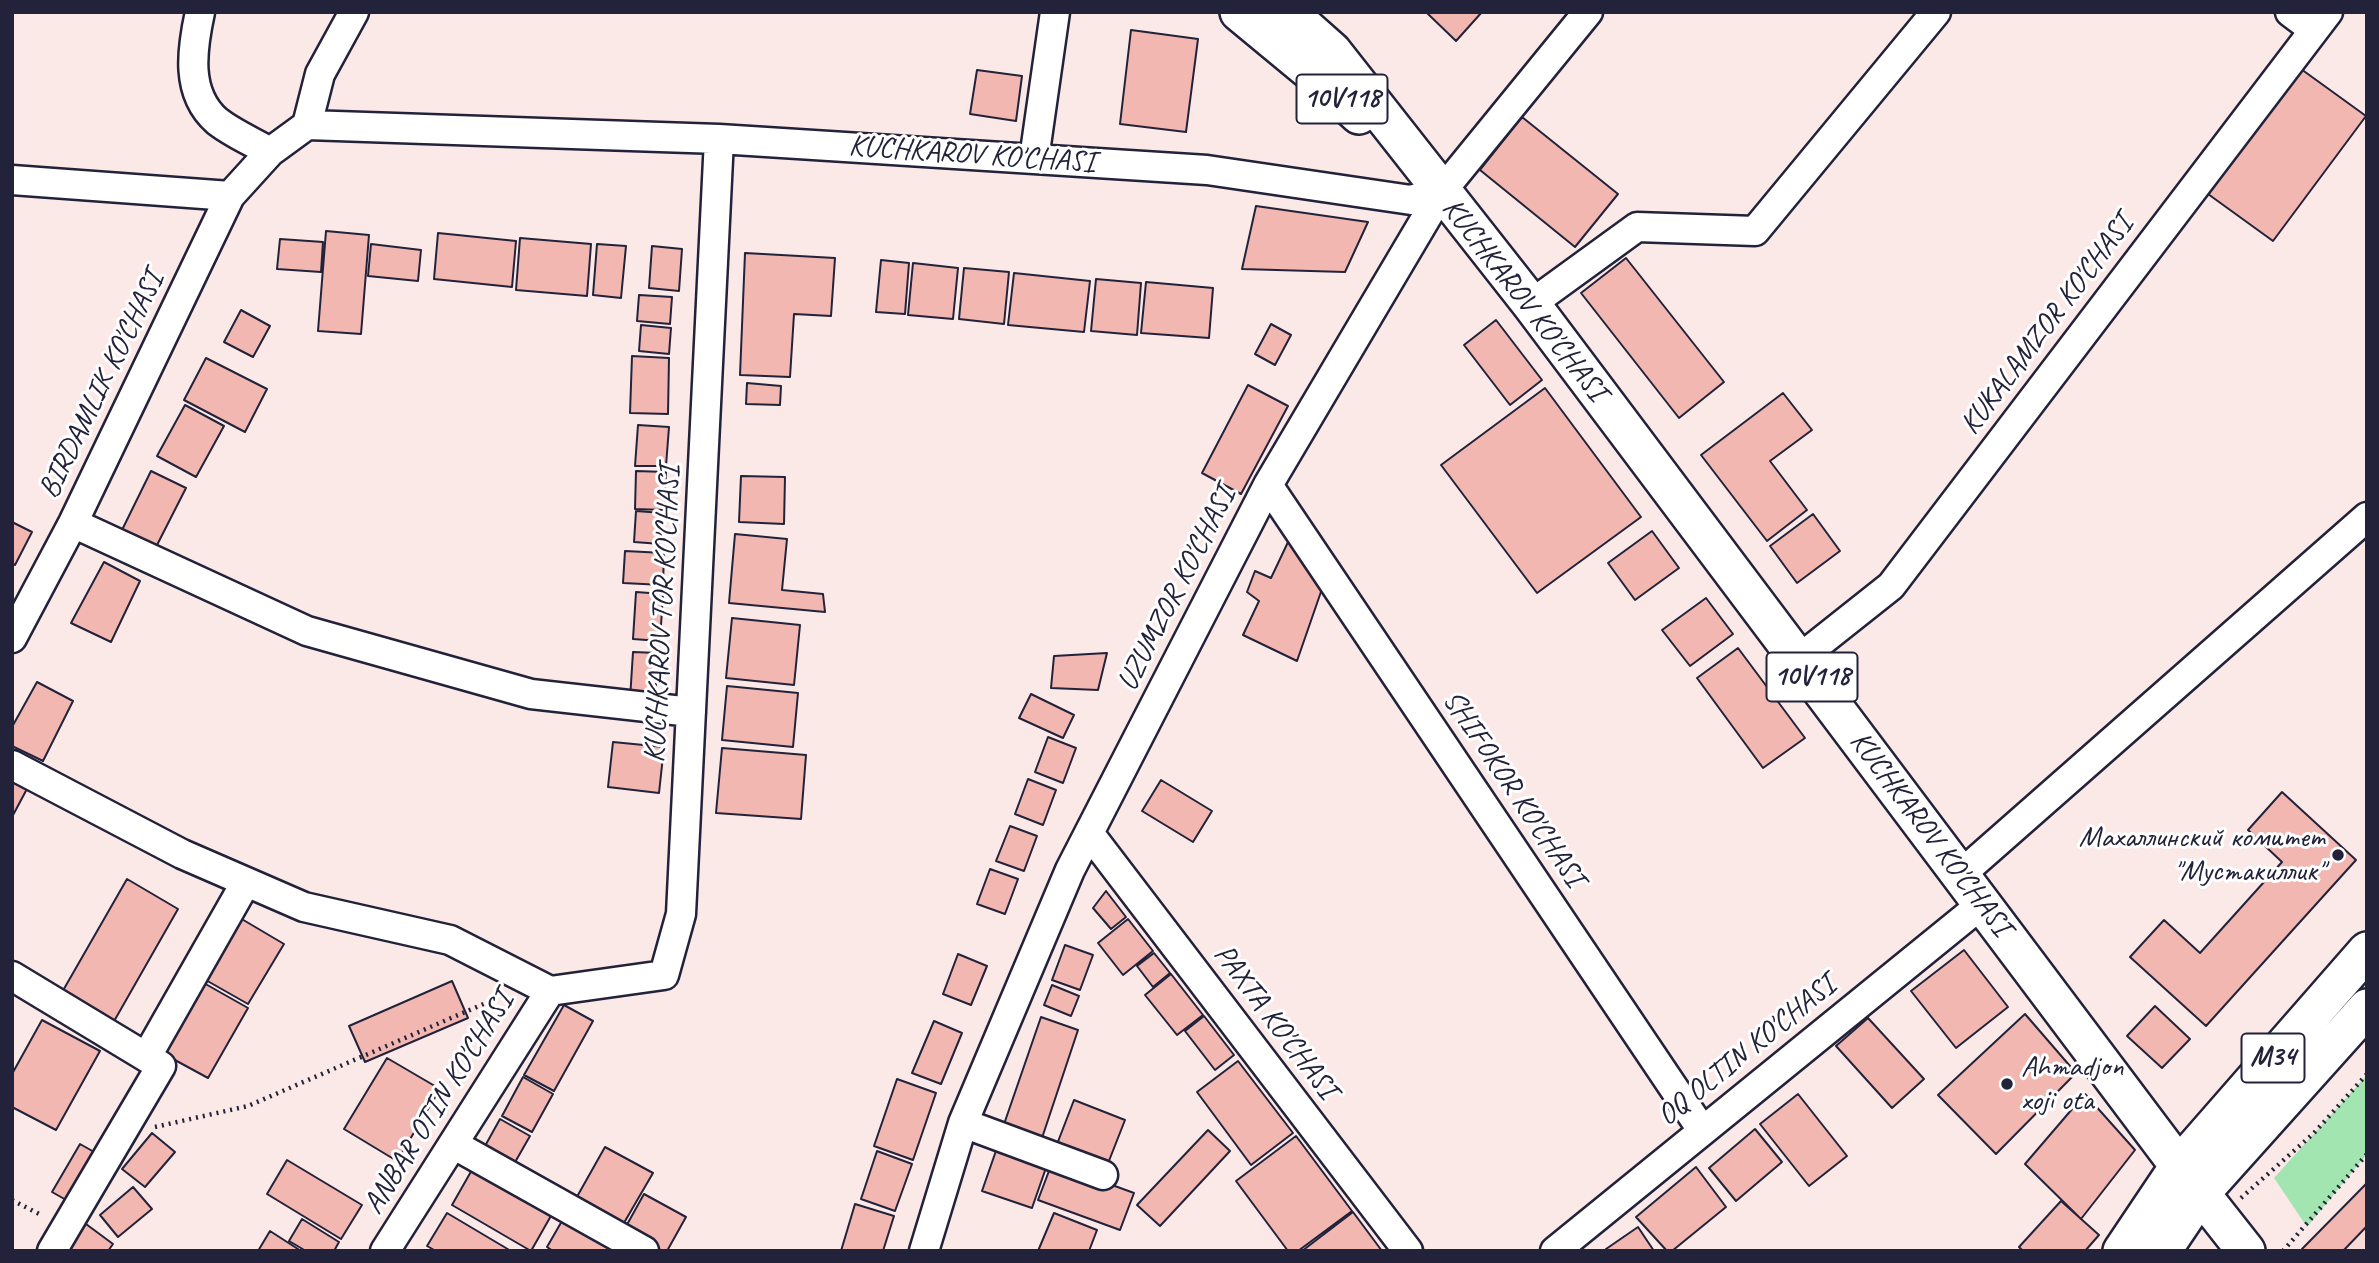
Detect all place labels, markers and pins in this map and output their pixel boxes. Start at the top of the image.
place label: Махаллинский комитет "Мустакиллик" [2079,820,2324,890]
marker: Махаллинский комитет "Мустакиллик" [2330,847,2346,863]
place label: Ahmadjon xoji ota [2021,1049,2123,1120]
marker: Ahmadjon xoji ota [1999,1076,2015,1092]

